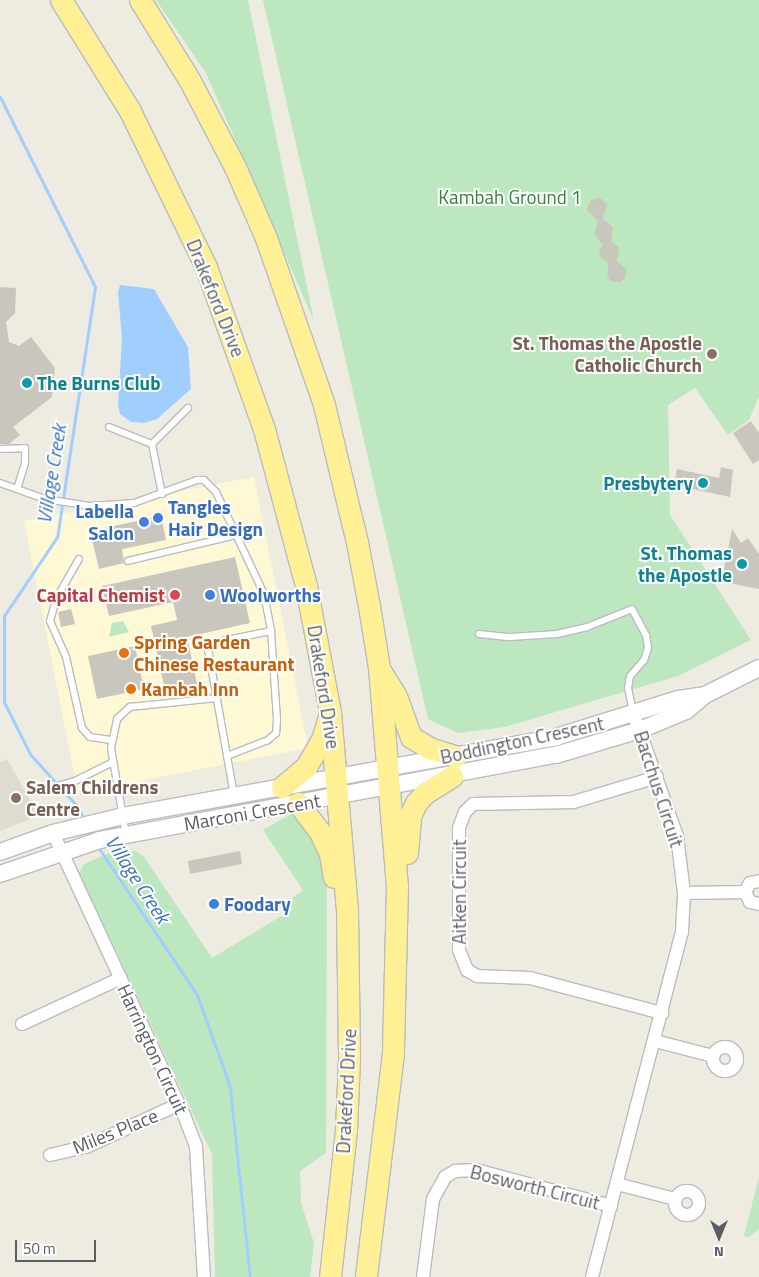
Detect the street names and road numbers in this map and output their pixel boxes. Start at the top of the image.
street label: Drakeford Drive [182,236,250,360]
street label: Drakeford Drive [303,623,345,751]
street label: Boddington Crescent [438,712,606,768]
street label: Bacchus Circuit [629,728,689,850]
street label: Marconi Crescent [182,789,322,835]
street label: Aitken Circuit [448,839,470,945]
street label: Harrington Circuit [113,980,193,1118]
street label: Drakeford Drive [331,1028,361,1154]
street label: Miles Place [69,1104,161,1158]
street label: Bosworth Circuit [468,1160,602,1214]

